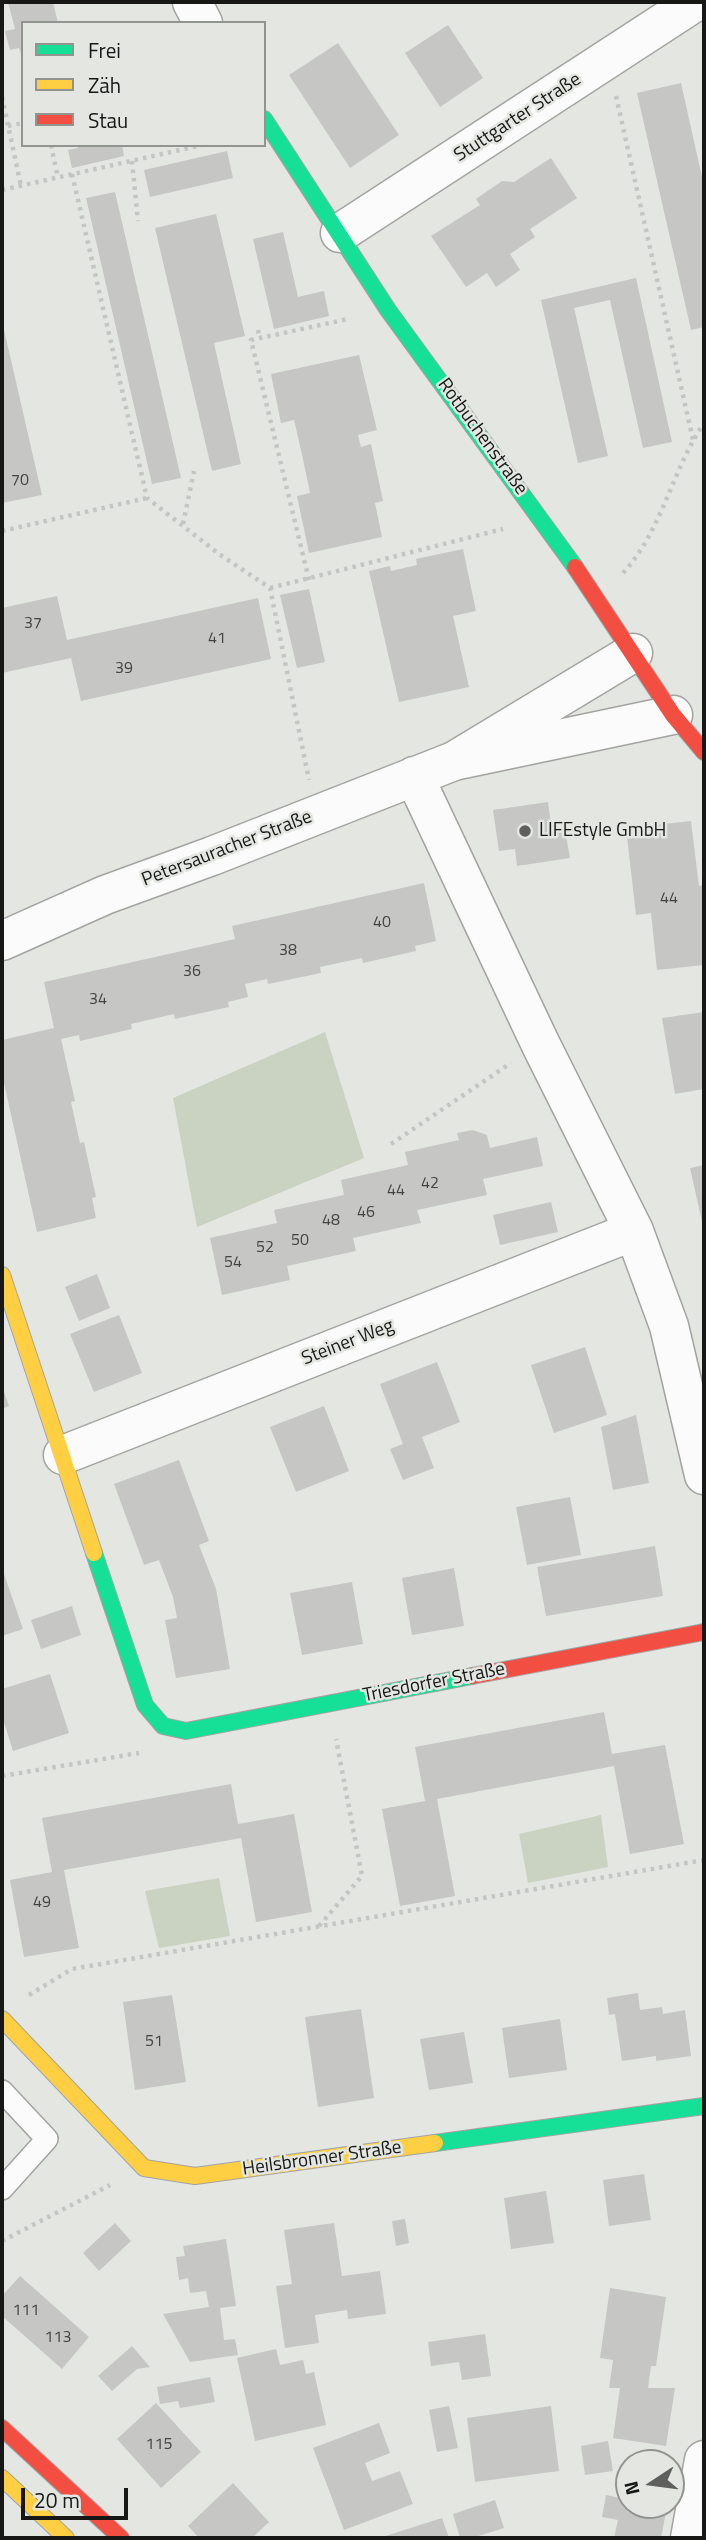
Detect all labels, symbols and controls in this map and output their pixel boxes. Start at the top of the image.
legend [21,21,266,147]
text: Frei [88,34,121,66]
text: Zäh [88,69,121,101]
street label: Stuttgarter Straße [450,69,586,167]
text: Stau [88,104,128,136]
street label: Rotbuchenstraße [432,374,532,500]
house number: 70 [11,471,29,491]
house number: 37 [24,614,42,634]
house number: 41 [208,629,226,649]
house number: 39 [115,659,133,679]
street label: Petersauracher Straße [139,806,315,892]
place label: LIFEstyle GmbH [539,820,666,842]
marker: LIFEstyle GmbH [517,823,533,839]
house number: 44 [660,889,678,909]
house number: 40 [373,913,391,933]
house number: 38 [279,941,297,961]
house number: 36 [183,962,201,982]
house number: 34 [89,990,107,1010]
house number: 42 [421,1174,439,1194]
house number: 44 [387,1181,405,1201]
house number: 46 [357,1203,375,1223]
house number: 48 [322,1211,340,1231]
house number: 50 [291,1231,309,1251]
house number: 52 [256,1238,274,1258]
house number: 54 [224,1253,242,1273]
street label: Steiner Weg [299,1315,397,1371]
street label: Triesdorfer Straße [361,1658,507,1708]
house number: 49 [33,1893,51,1913]
house number: 51 [145,2032,163,2052]
street label: Heilsbronner Straße [241,2137,403,2181]
house number: 111 [13,2301,39,2321]
house number: 113 [45,2328,71,2348]
house number: 115 [146,2435,172,2455]
north arrow [615,2449,685,2519]
scale bar [24,2474,131,2518]
text: N [615,2479,647,2498]
text: 20 m [34,2484,80,2516]

